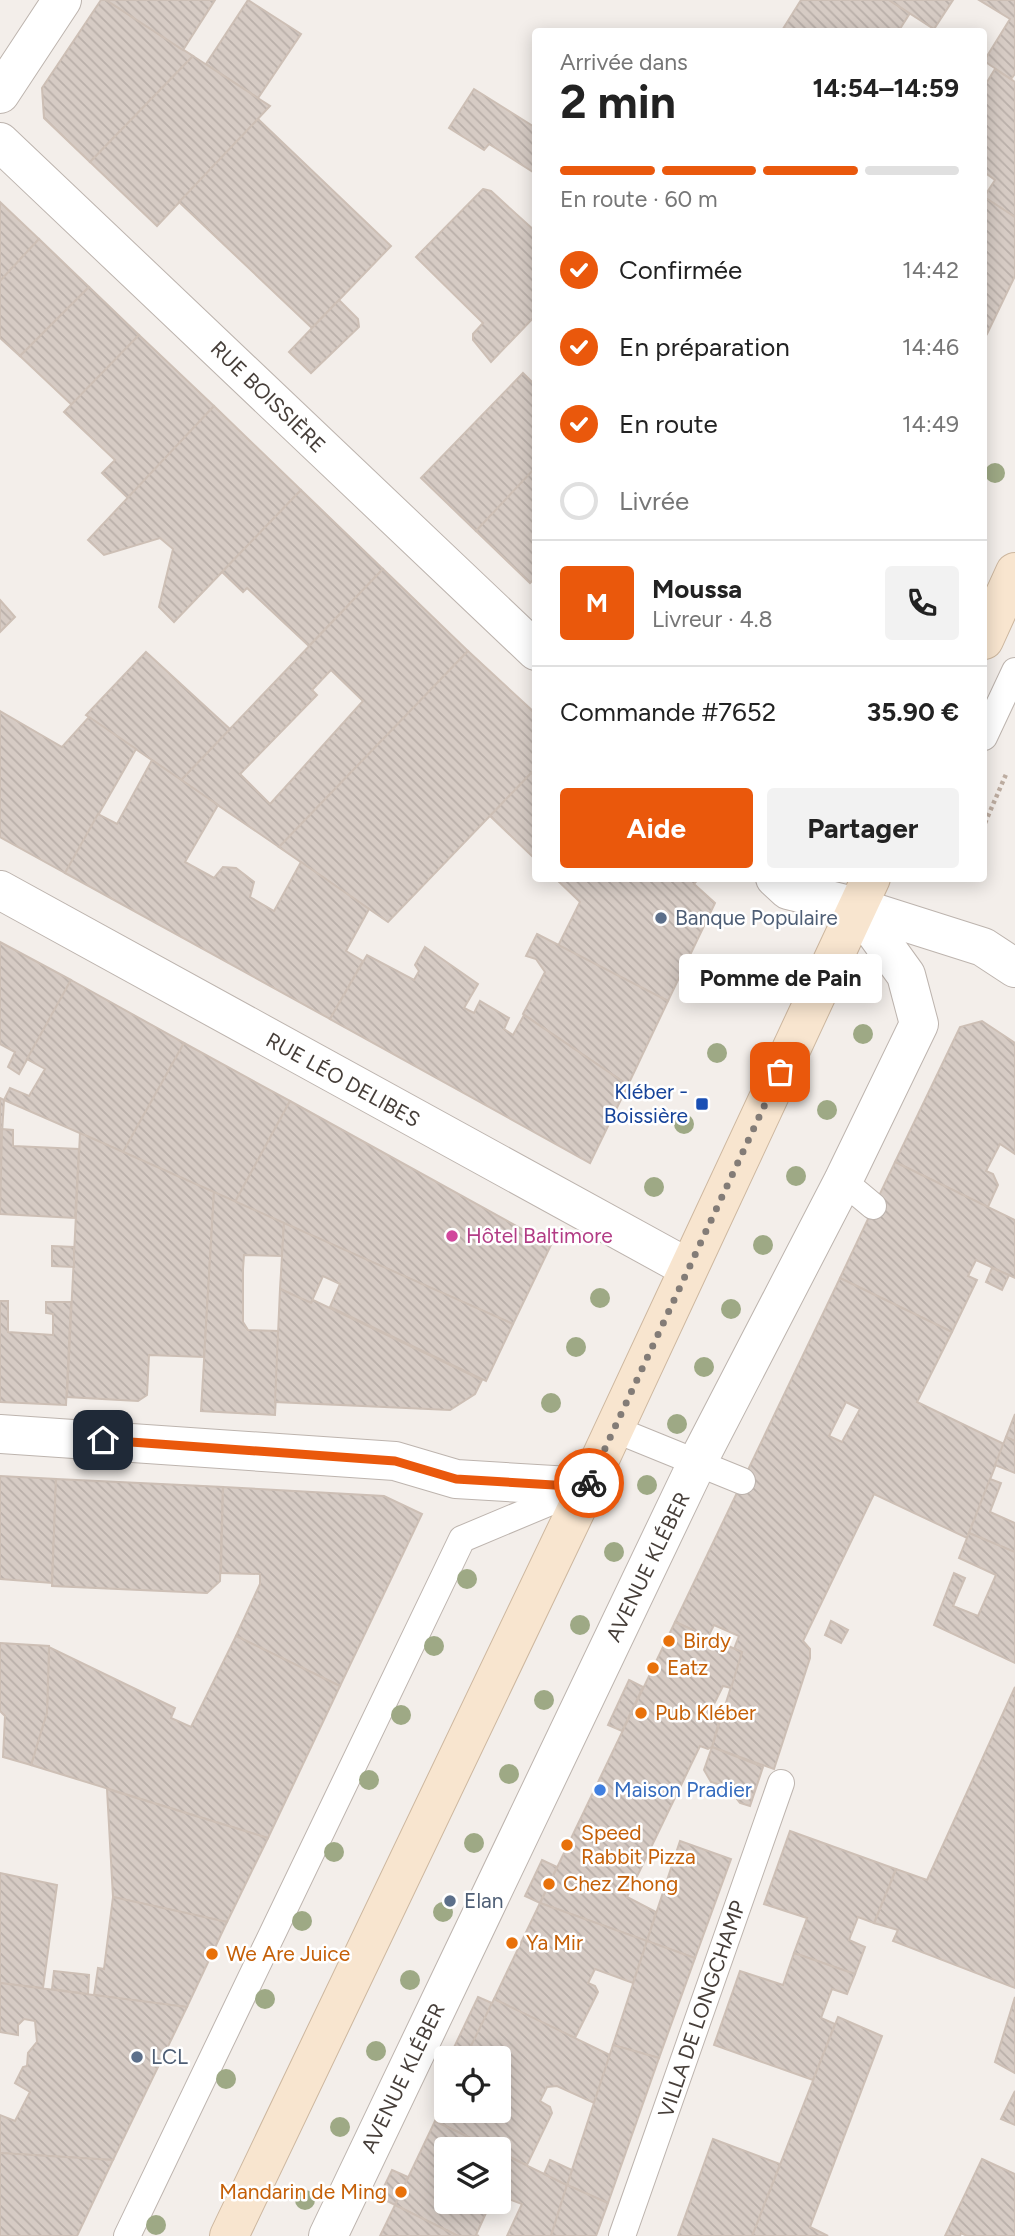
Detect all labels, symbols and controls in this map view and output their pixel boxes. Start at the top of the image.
text: Arrivée dans [560,48,688,76]
text: 14:54–14:59 [812,72,959,104]
text: 2 min [560,74,676,130]
text: En route · 60 m [560,185,718,213]
icon: check [560,251,598,289]
text: Confirmée [619,254,742,286]
text: 14:42 [902,256,959,284]
icon: check [560,328,598,366]
text: En préparation [619,331,790,363]
text: 14:46 [902,333,959,361]
street label: RUE BOISSIÈRE [206,336,331,458]
icon: check [560,405,598,443]
text: En route [619,408,718,440]
text: 14:49 [902,410,959,438]
text: Livrée [619,485,689,517]
button: phone [885,566,959,640]
text: Moussa [652,573,742,605]
text: M [586,587,608,619]
text: Livreur · 4.8 [652,605,773,633]
text: Commande #7652 [560,696,776,728]
text: 35.90 € [867,696,959,728]
button: Aide [560,788,753,868]
button: Partager [767,788,959,868]
place label: Banque Populaire [675,905,838,930]
marker: Banque Populaire [653,910,669,926]
callout: Pomme de Pain [678,953,882,1002]
text: Pomme de Pain [699,964,862,992]
street label: RUE LÉO DELIBES [262,1027,425,1132]
pin [750,1042,810,1102]
icon: bag [761,1053,799,1091]
place label: Kléber - Boissière [604,1079,688,1128]
marker: Kléber - Boissière [694,1096,710,1112]
place label: Hôtel Baltimore [466,1223,613,1248]
marker: Hôtel Baltimore [444,1228,460,1244]
pin [73,1410,133,1470]
icon: home [84,1421,122,1459]
courier [554,1448,624,1518]
icon: bike [570,1464,608,1502]
street label: AVENUE KLÉBER [600,1488,695,1646]
place label: Birdy [683,1628,731,1653]
marker: Birdy [661,1633,677,1649]
place label: Eatz [667,1655,708,1680]
marker: Eatz [645,1660,661,1676]
place label: Pub Kléber [655,1700,756,1725]
marker: Pub Kléber [633,1705,649,1721]
place label: Maison Pradier [614,1777,752,1802]
marker: Maison Pradier [592,1782,608,1798]
place label: Speed Rabbit Pizza [581,1820,696,1869]
marker: Speed Rabbit Pizza [559,1837,575,1853]
place label: Chez Zhong [563,1871,678,1896]
marker: Chez Zhong [541,1876,557,1892]
place label: Elan [464,1888,503,1913]
marker: Elan [442,1893,458,1909]
street label: VILLA DE LONGCHAMP [653,1897,750,2121]
place label: Ya Mir [526,1930,583,1955]
marker: Ya Mir [504,1935,520,1951]
place label: We Are Juice [226,1941,350,1966]
marker: We Are Juice [204,1946,220,1962]
street label: AVENUE KLÉBER [355,1999,450,2157]
place label: LCL [151,2044,188,2069]
map controls [434,2046,511,2214]
button: locate [434,2046,511,2123]
marker: LCL [129,2049,145,2065]
button: layers [434,2137,511,2214]
place label: Mandarin de Ming [219,2179,387,2204]
marker: Mandarin de Ming [393,2184,409,2200]

